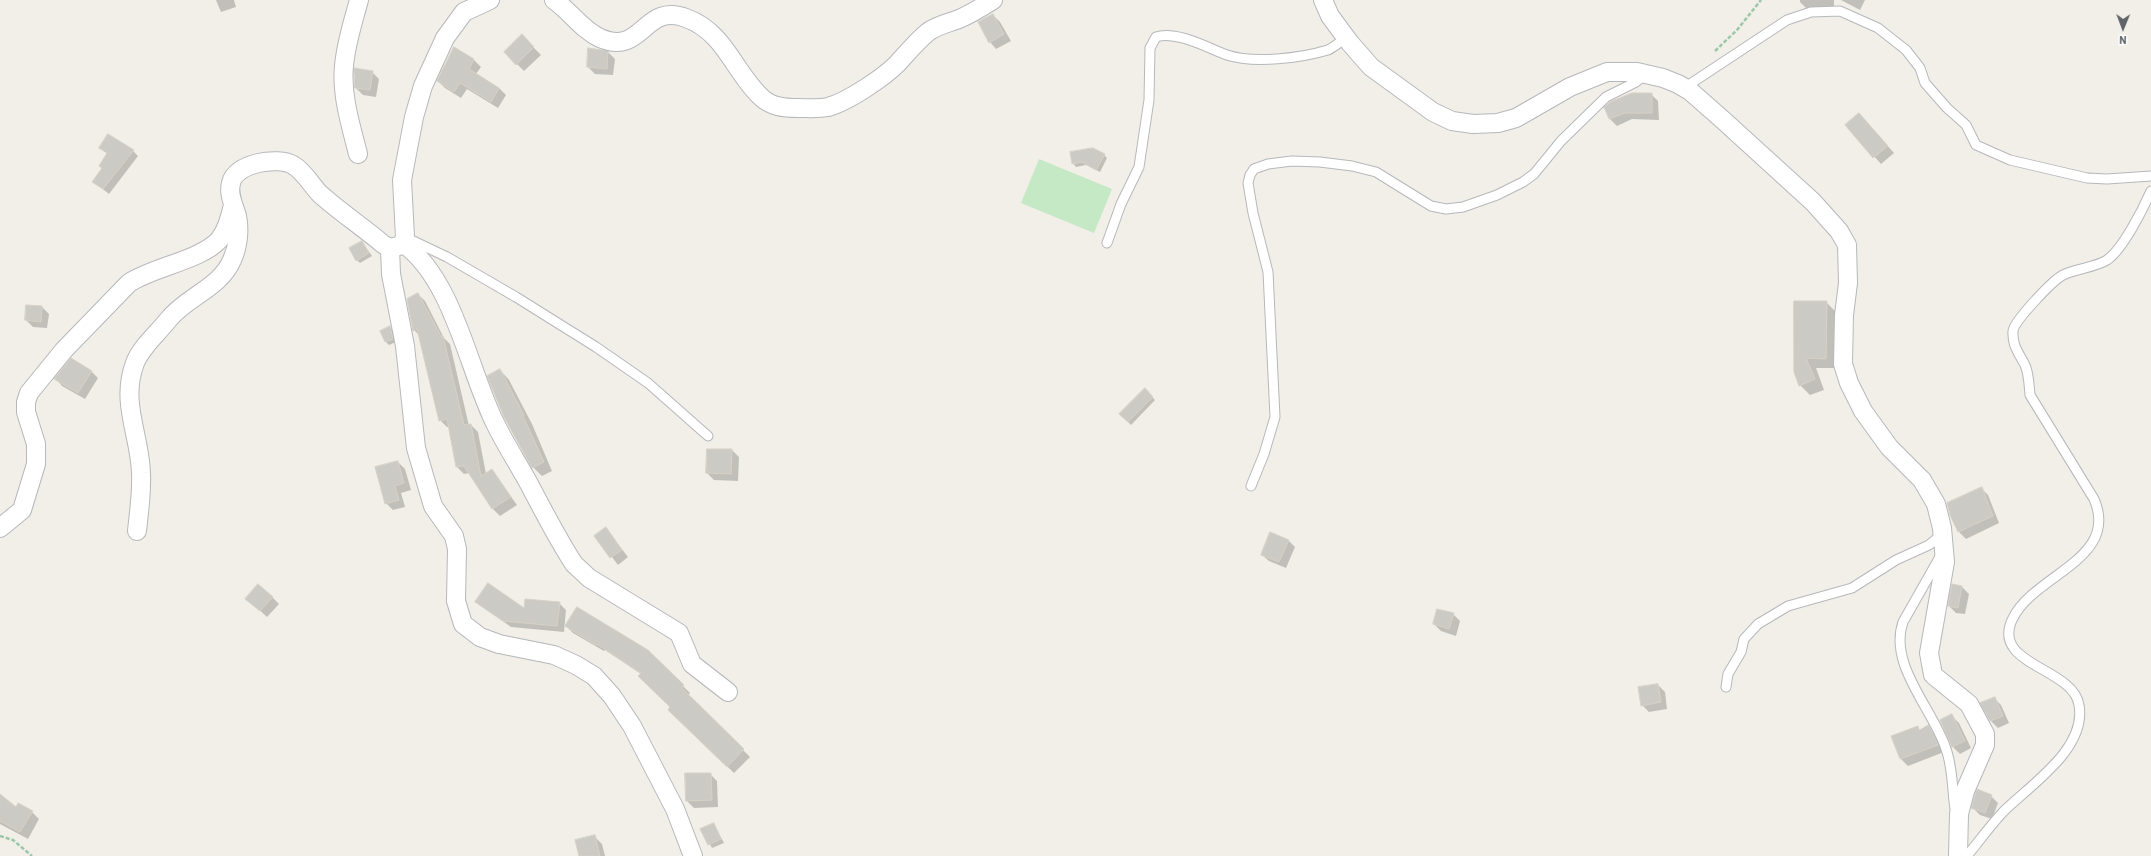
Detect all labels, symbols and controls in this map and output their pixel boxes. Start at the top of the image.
north arrow [2103,8,2143,48]
text: N [2119,34,2127,47]

